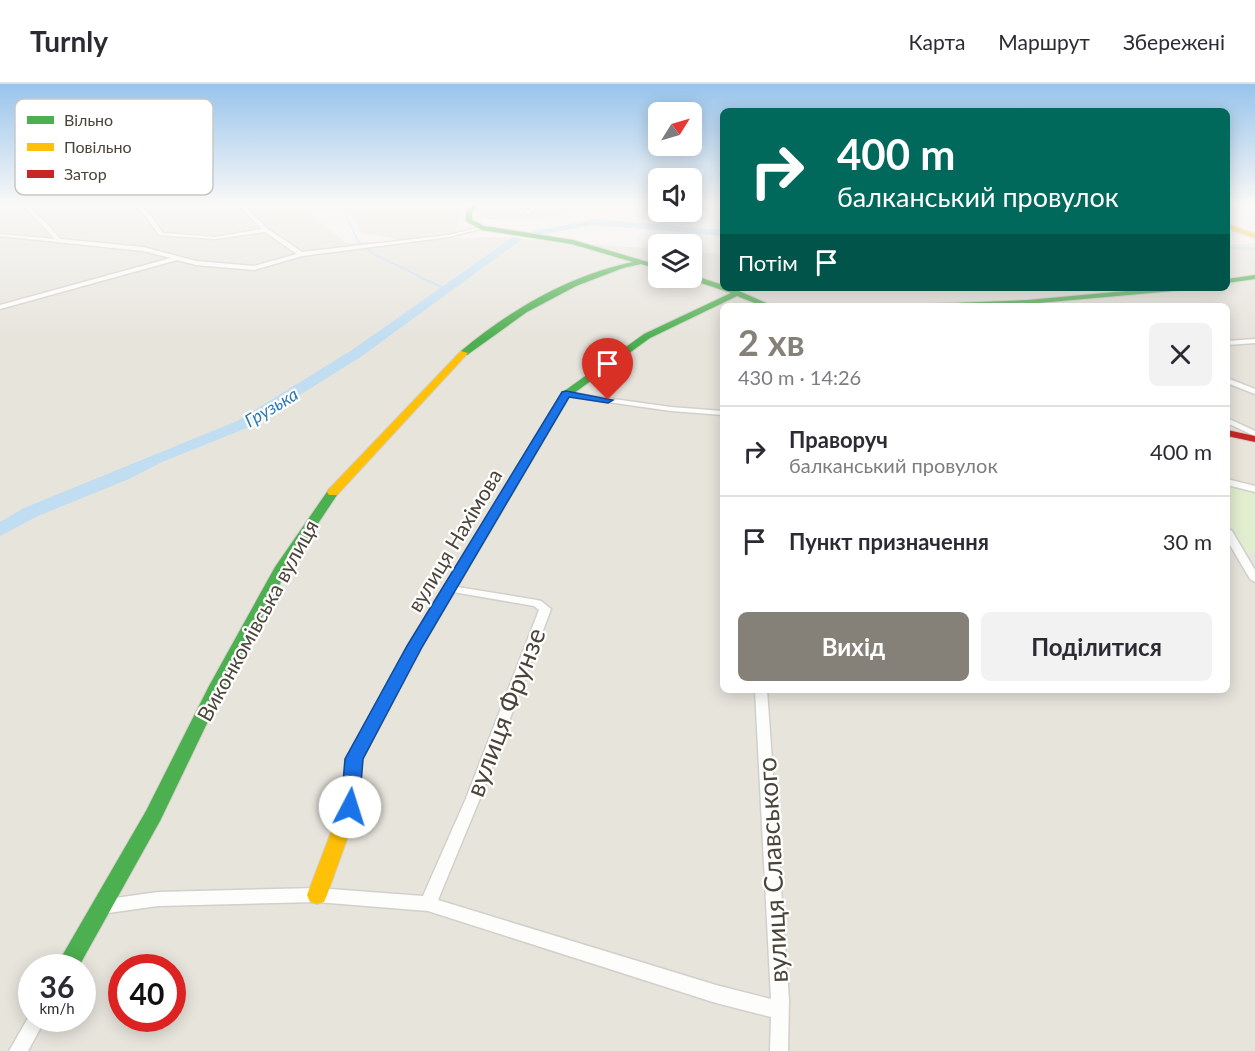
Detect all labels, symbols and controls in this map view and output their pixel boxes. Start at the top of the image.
text: Turnly [30,24,108,58]
text: Карта [909,29,965,54]
text: Маршрут [998,29,1090,54]
text: Збережені [1123,29,1225,54]
legend [15,99,213,195]
north arrow [648,102,702,156]
map controls [648,102,702,288]
text: Вільно [64,110,113,129]
text: 400 m [837,129,955,179]
icon: right [738,132,816,210]
text: Повільно [64,137,131,156]
text: Затор [64,164,107,183]
button: sound [648,168,702,222]
text: балканський провулок [837,180,1119,213]
button: layers [648,234,702,288]
icon: arrive [810,246,843,279]
text: Потім [738,249,798,276]
text: 2 хв [738,320,805,364]
button: close [1149,323,1212,386]
pin [582,338,633,400]
icon: arrive [591,347,624,380]
text: 430 m · 14:26 [738,365,861,389]
water label: Грузька [240,382,302,432]
text: Праворуч [789,426,888,453]
icon: right [738,435,771,468]
text: 400 m [1150,438,1212,465]
text: балканський провулок [789,453,998,477]
street label: вулиця Нахімова [402,464,506,616]
street label: Виконкомівська вулиця [191,515,323,725]
icon: arrive [738,525,771,558]
text: Пункт призначення [789,528,989,555]
text: 30 m [1163,528,1212,555]
button: Вихід [738,612,969,681]
button: Поділитися [981,612,1212,681]
street label: вулиця Фрунзе [458,623,552,801]
street label: вулиця Славського [750,756,794,984]
position arrow [318,775,382,839]
speed limit sign: 40 [108,954,186,1032]
text: 36 [40,968,74,1004]
text: km/h [39,999,75,1017]

